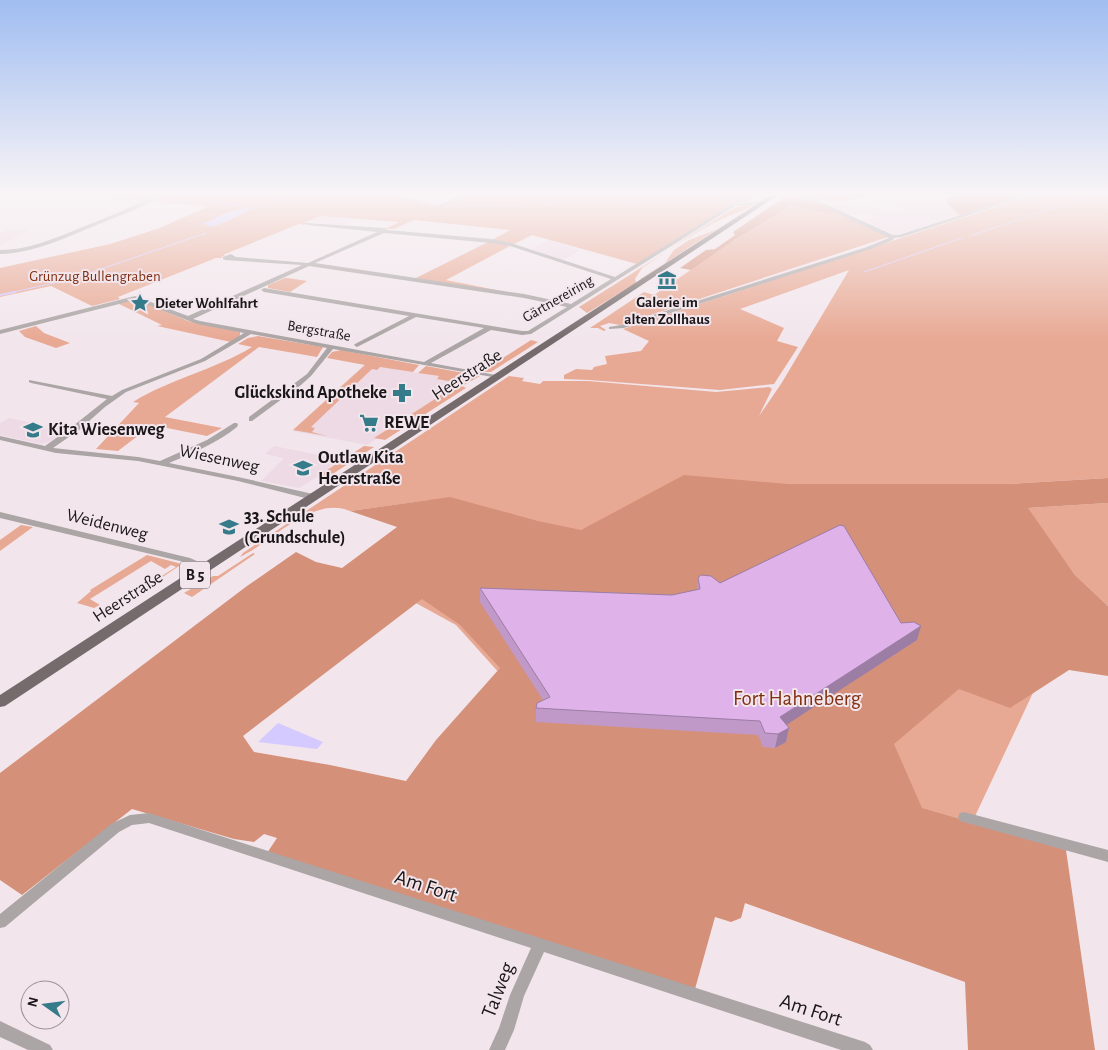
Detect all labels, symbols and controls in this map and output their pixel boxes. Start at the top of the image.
park label: Grünzug Bullengraben [29,269,161,284]
museum icon: Galerie im alten Zollhaus [656,269,678,291]
street label: Gärtnereiring [520,272,596,325]
place icon: Dieter Wohlfahrt [129,292,151,314]
place label: Galerie im alten Zollhaus [624,295,710,327]
place label: Dieter Wohlfahrt [155,296,258,311]
street label: Bergstraße [286,318,352,344]
street label: Heerstraße [429,346,505,404]
pharmacy icon: Glückskind Apotheke [391,382,413,404]
place label: Glückskind Apotheke [234,384,387,402]
supermarket icon: REWE [358,412,380,434]
place label: REWE [384,414,429,432]
school or university icon: Kita Wiesenweg [22,419,44,441]
place label: Kita Wiesenweg [48,421,165,439]
street label: Wiesenweg [177,442,261,476]
place label: Outlaw Kita Heerstraße [318,449,404,488]
school or university icon: Outlaw Kita Heerstraße [292,457,314,479]
street label: Weidenweg [64,506,150,544]
place label: 33. Schule (Grundschule) [244,508,346,547]
school or university icon: 33. Schule (Grundschule) [218,516,240,538]
road number: B 5 [180,562,210,588]
street label: Heerstraße [90,568,166,626]
park label: Fort Hahneberg [733,688,862,709]
street label: Am Fort [392,866,460,906]
street label: Talweg [478,959,518,1021]
north arrow [20,980,70,1030]
street label: Am Fort [777,990,845,1030]
text: N [25,996,41,1009]

